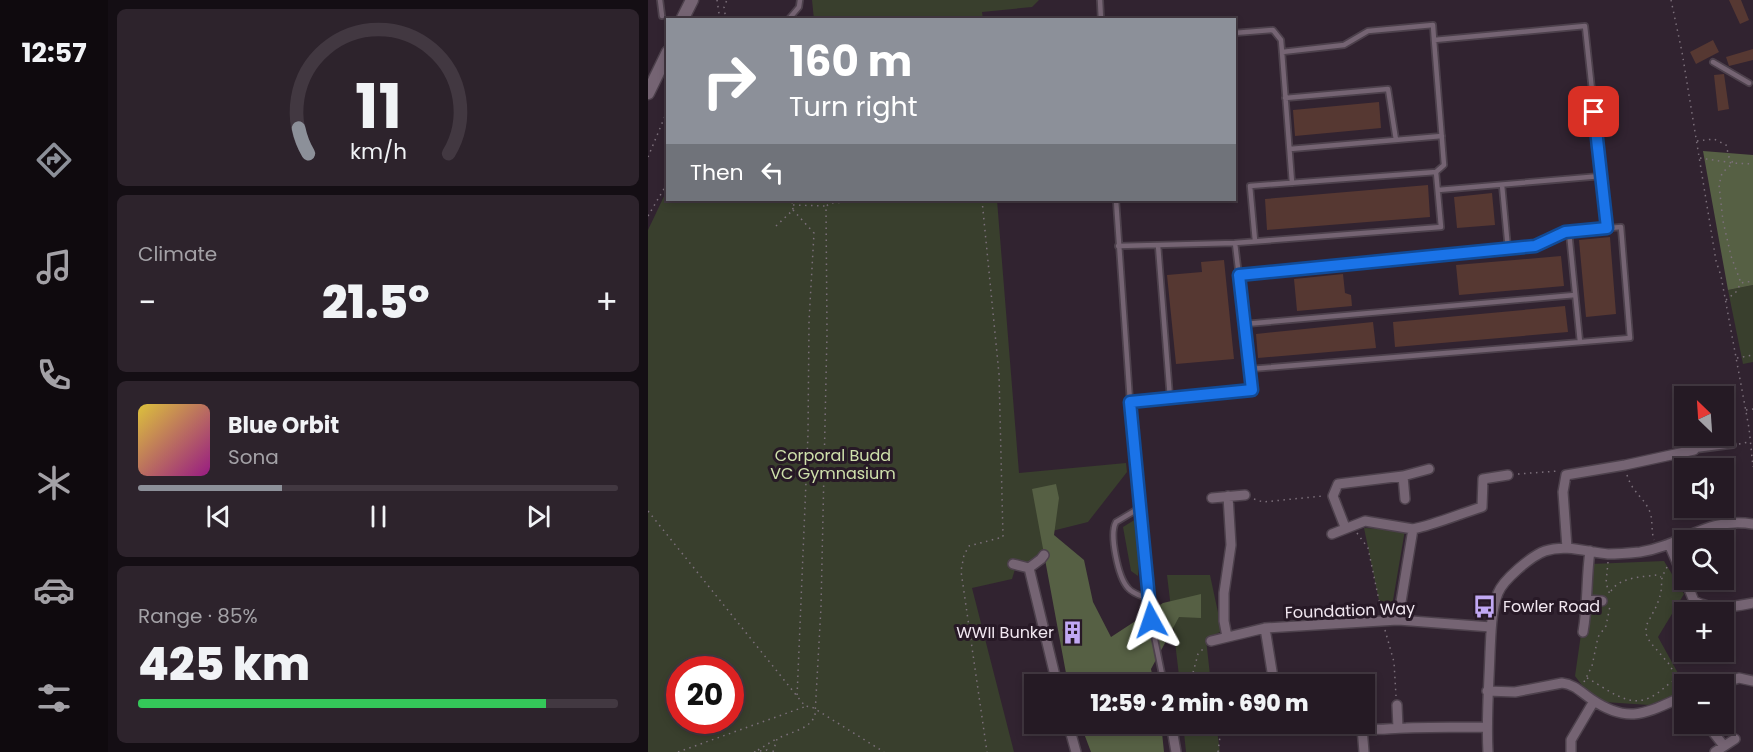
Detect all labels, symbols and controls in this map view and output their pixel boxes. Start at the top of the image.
text: 160 m [789,32,912,91]
text: 12:57 [21,34,87,71]
icon: right [690,42,768,120]
text: 11 [355,63,401,151]
pin [1568,86,1619,137]
text: Turn right [789,88,918,125]
icon: arrive [1577,95,1610,128]
text: km/h [349,137,407,168]
icon: directions [33,139,75,181]
icon: left [756,156,789,189]
text: Then [690,157,744,188]
text: Climate [138,240,217,268]
icon: music [33,246,75,288]
text: 21.5° [322,271,430,334]
text: − [138,279,156,326]
text: + [595,279,618,326]
icon: phone [33,354,75,396]
north arrow [1674,386,1734,446]
map controls [1674,386,1734,734]
text: Blue Orbit [228,410,339,441]
text: Sona [228,443,279,471]
park label: Corporal Budd VC Gymnasium [770,444,896,485]
button: sound [1674,458,1734,518]
icon: climate [33,462,75,504]
icon: previous [202,500,235,533]
icon: pause [362,500,395,533]
icon: next [522,500,555,533]
button: search [1674,530,1734,590]
icon: car [33,569,75,611]
position arrow [1119,588,1183,652]
bus stop icon: Fowler Road [1472,593,1498,619]
place label: Fowler Road [1503,595,1600,618]
street label: Foundation Way [1284,597,1416,624]
text: Range · 85% [138,602,258,630]
button: + [1674,602,1734,662]
building icon: WWII Bunker [1059,619,1085,645]
place label: WWII Bunker [956,621,1054,644]
text: 425 km [138,633,310,696]
speed limit sign: 20 [666,656,744,734]
button: − [1674,674,1734,734]
icon: filters [33,677,75,719]
text: 12:59 · 2 min · 690 m [1091,688,1308,719]

